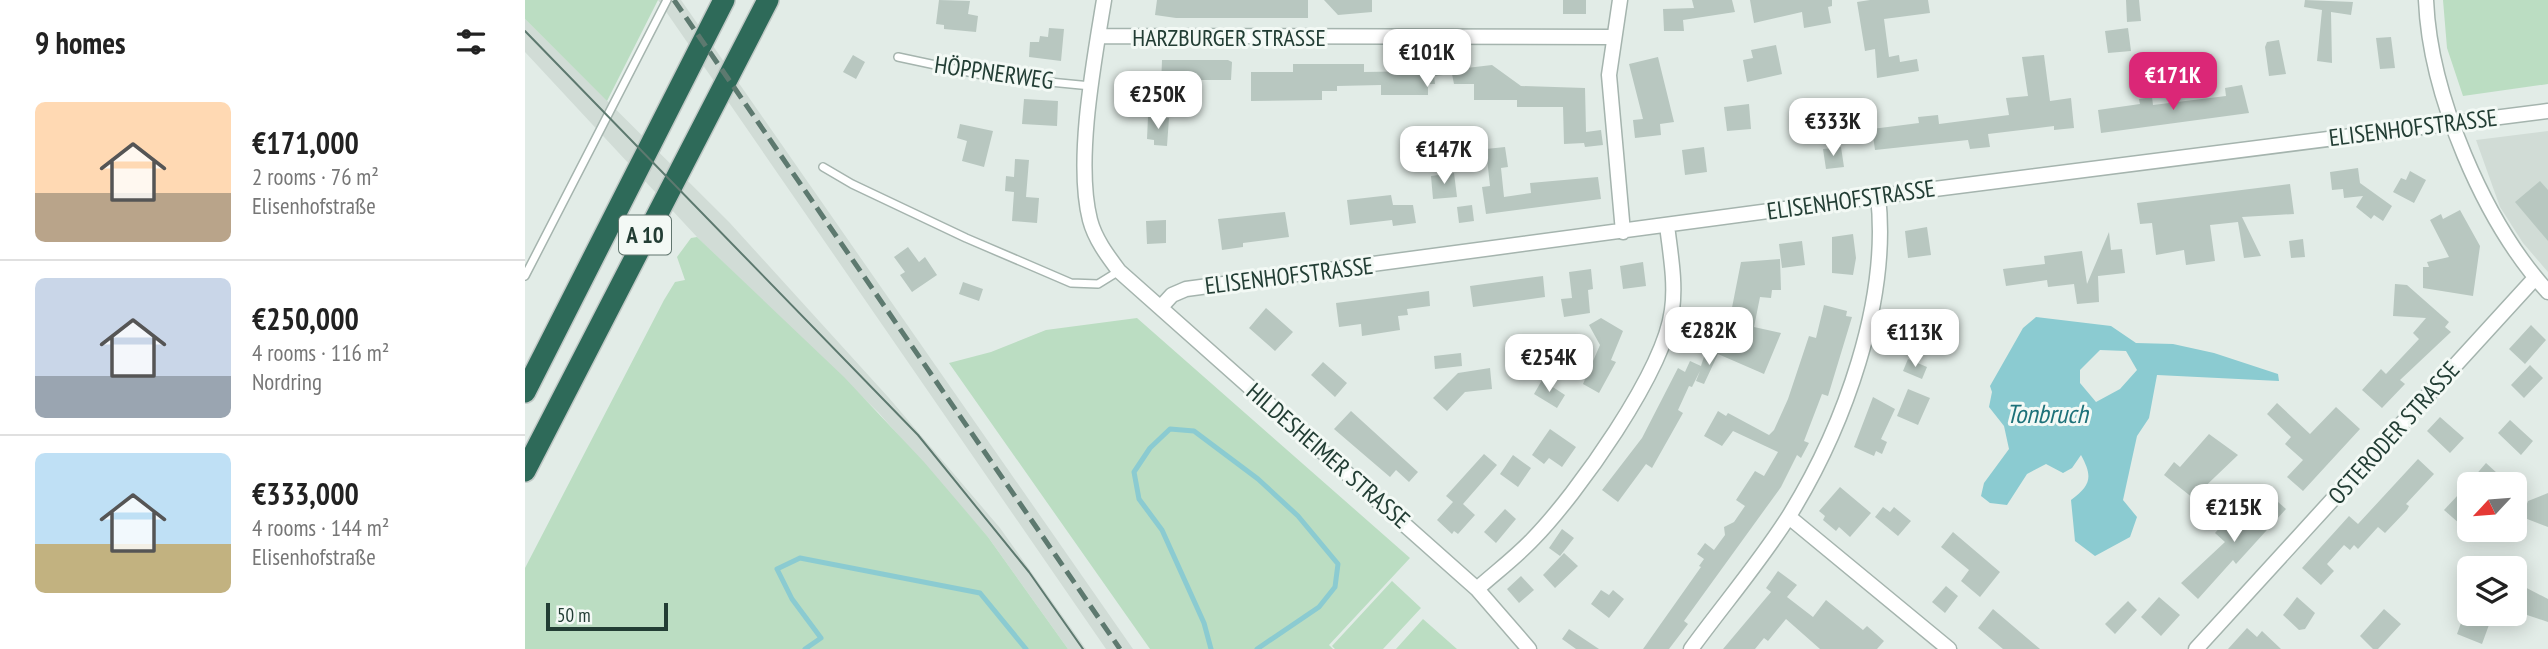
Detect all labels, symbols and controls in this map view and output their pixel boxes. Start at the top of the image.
street label: HARZBURGER STRASSE [1132,22,1326,53]
text: 9 homes [35,23,126,62]
icon: filters [452,23,490,61]
pin: €101K [1378,29,1476,89]
text: €101K [1399,37,1455,66]
street label: HÖPPNERWEG [933,49,1056,96]
pin: €171K [2124,52,2222,112]
text: €171K [2145,60,2201,89]
pin: €250K [1109,72,1207,131]
text: €250K [1130,79,1186,108]
pin: €333K [1784,99,1882,158]
street label: ELISENHOFSTRASSE [2327,102,2499,153]
text: €333K [1805,106,1861,135]
text: €171,000 [252,123,359,162]
pin: €147K [1395,127,1493,186]
icon: home [91,130,175,214]
text: €147K [1416,134,1472,163]
text: 2 rooms · 76 m² [252,162,379,191]
street label: ELISENHOFSTRASSE [1765,172,1937,227]
text: Elisenhofstraße [252,191,376,220]
road number: A 10 [619,216,671,254]
street label: ELISENHOFSTRASSE [1203,250,1375,301]
text: €250,000 [252,299,359,338]
icon: home [91,306,175,390]
pin: €282K [1660,308,1758,367]
pin: €113K [1866,310,1964,369]
text: €282K [1681,315,1737,344]
text: €113K [1887,317,1943,346]
pin: €254K [1500,334,1598,394]
text: 4 rooms · 116 m² [252,338,389,367]
text: €254K [1521,342,1577,371]
street label: OSTERODER STRASSE [2321,355,2466,511]
text: Nordring [252,367,322,396]
street label: HILDESHEIMER STRASSE [1240,376,1416,535]
water label: Tonbruch [2006,397,2090,430]
north arrow [2457,472,2527,542]
map controls [2457,472,2527,626]
text: €333,000 [252,474,359,513]
icon: home [91,481,175,565]
pin: €215K [2185,484,2283,544]
text: €215K [2206,492,2262,521]
text: 4 rooms · 144 m² [252,513,389,542]
text: Elisenhofstraße [252,542,376,571]
button: layers [2457,556,2527,626]
scale bar [546,600,669,632]
text: 50 m [557,603,591,627]

